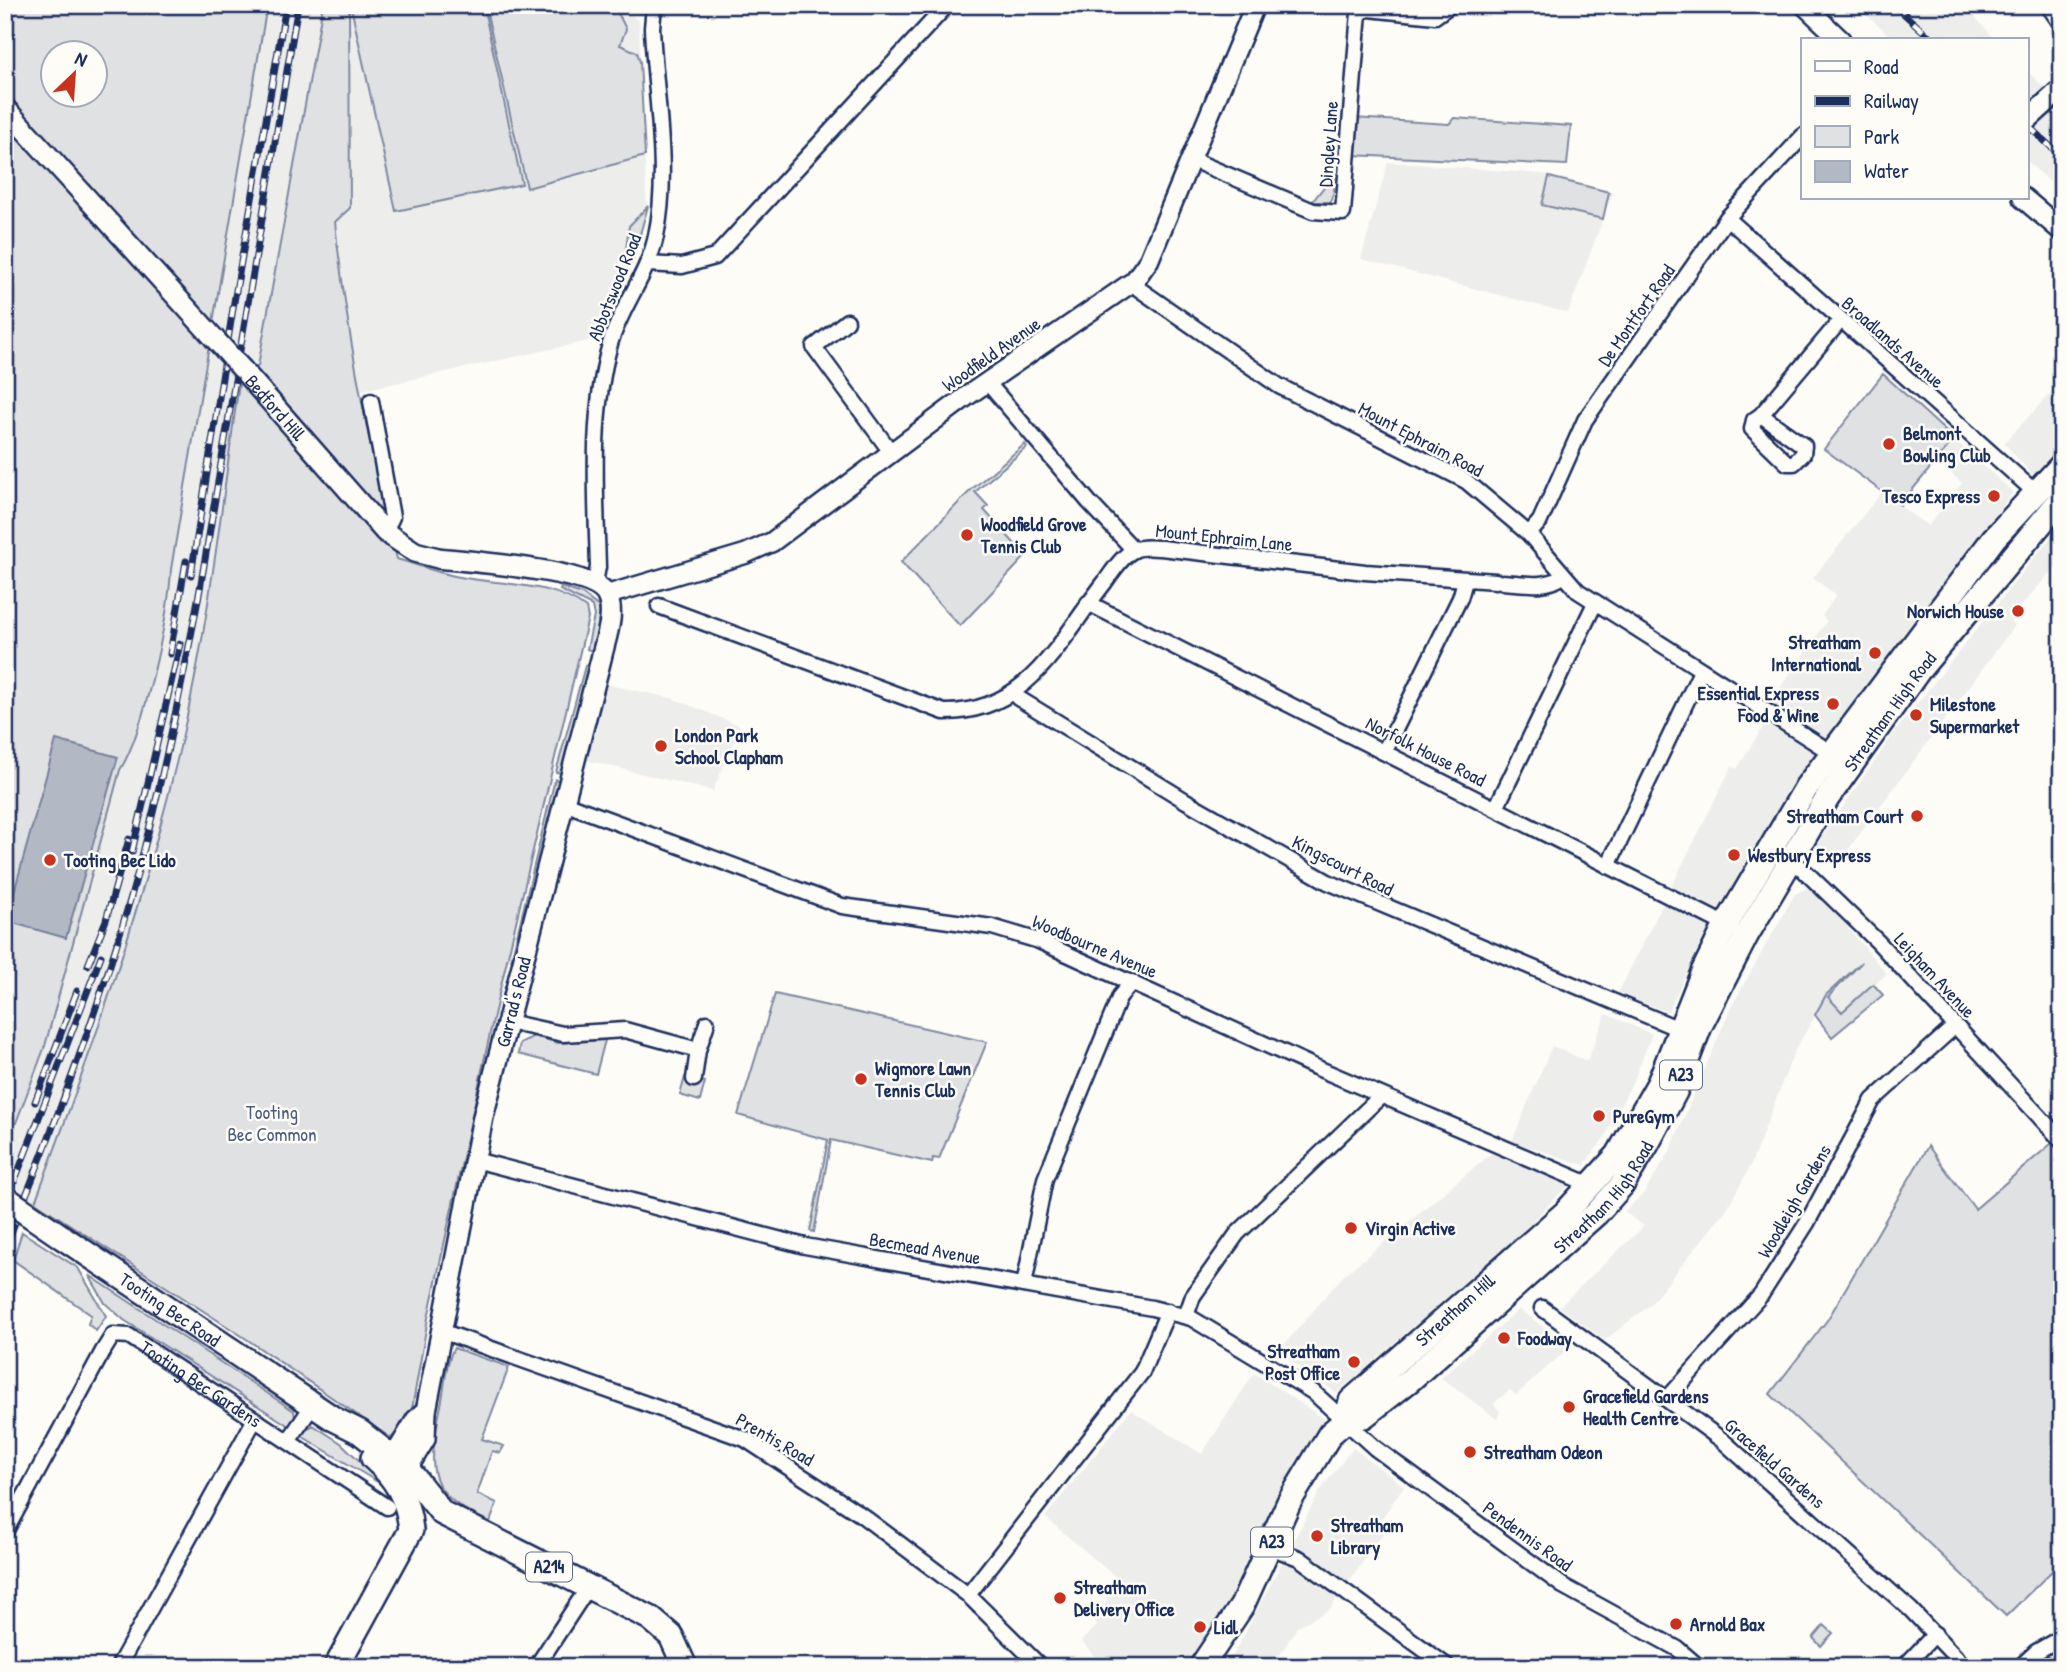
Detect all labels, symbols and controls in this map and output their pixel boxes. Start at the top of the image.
north arrow [38,38,108,108]
legend [1801,38,2028,200]
text: N [71,45,91,73]
text: Road [1864,52,1898,81]
text: Railway [1864,86,1919,115]
street label: Dingley Lane [1312,100,1344,188]
text: Park [1864,122,1899,151]
text: Water [1864,156,1909,185]
street label: Abbotswood Road [581,229,648,344]
street label: De Montfort Road [1591,258,1681,371]
street label: Broadlands Avenue [1836,290,1950,394]
street label: Woodfield Avenue [937,310,1046,398]
street label: Bedford Hill [240,369,312,446]
street label: Mount Ephraim Road [1354,395,1489,483]
place label: Belmont Bowling Club [1903,420,1991,469]
marker: Belmont Bowling Club [1881,436,1897,452]
place label: Tesco Express [1881,483,1981,510]
marker: Tesco Express [1986,488,2002,504]
place label: Woodfield Grove Tennis Club [980,511,1087,559]
street label: Mount Ephraim Lane [1154,517,1294,557]
marker: Woodfield Grove Tennis Club [959,527,975,543]
place label: Norwich House [1907,598,2004,624]
marker: Norwich House [2010,603,2026,619]
place label: Streatham International [1771,629,1862,677]
marker: Streatham International [1867,645,1883,661]
street label: Streatham High Road [1837,646,1942,777]
place label: Essential Express Food & Wine [1698,680,1820,728]
place label: Milestone Supermarket [1930,691,2020,740]
marker: Essential Express Food & Wine [1825,696,1841,712]
marker: Milestone Supermarket [1908,707,1924,723]
street label: Norfolk House Road [1362,710,1491,793]
place label: London Park School Clapham [675,722,783,771]
marker: London Park School Clapham [653,738,669,754]
place label: Streatham Court [1787,803,1904,829]
marker: Streatham Court [1909,808,1925,824]
street label: Kingscourt Road [1288,828,1399,902]
place label: Westbury Express [1748,842,1872,869]
place label: Tooting Bec Lido [63,847,176,874]
marker: Westbury Express [1726,847,1742,863]
marker: Tooting Bec Lido [42,852,58,868]
street label: Woodbourne Avenue [1028,908,1162,984]
street label: Leigham Avenue [1889,927,1982,1024]
street label: Garrad's Road [489,954,537,1050]
place label: Wigmore Lawn Tennis Club [874,1055,972,1103]
road number: A23 [1660,1060,1702,1090]
marker: Wigmore Lawn Tennis Club [853,1071,869,1087]
park label: Tooting Bec Common [227,1099,317,1147]
place label: PureGym [1613,1103,1675,1130]
marker: PureGym [1591,1108,1607,1124]
street label: Streatham High Road [1547,1136,1660,1259]
street label: Woodleigh Gardens [1751,1140,1837,1262]
place label: Virgin Active [1365,1215,1456,1242]
marker: Virgin Active [1343,1220,1359,1236]
street label: Becmead Avenue [867,1225,983,1271]
street label: Tooting Bec Road [114,1266,226,1353]
street label: Streatham Hill [1409,1267,1501,1352]
place label: Foodway [1517,1325,1572,1352]
marker: Foodway [1496,1330,1512,1346]
street label: Tooting Bec Gardens [135,1334,267,1433]
place label: Streatham Post Office [1265,1338,1340,1386]
marker: Streatham Post Office [1346,1354,1362,1370]
place label: Gracefield Gardens Health Centre [1583,1383,1709,1431]
marker: Gracefield Gardens Health Centre [1561,1399,1577,1415]
street label: Prentis Road [731,1406,819,1472]
street label: Gracefield Gardens [1719,1412,1831,1514]
place label: Streatham Odeon [1484,1439,1603,1465]
marker: Streatham Odeon [1462,1444,1478,1460]
street label: Pendennis Road [1478,1495,1578,1578]
place label: Streatham Library [1331,1512,1404,1561]
road number: A23 [1251,1527,1293,1556]
marker: Streatham Library [1309,1528,1325,1544]
road number: A214 [526,1552,572,1582]
place label: Streatham Delivery Office [1074,1574,1175,1623]
marker: Streatham Delivery Office [1052,1590,1068,1606]
place label: Arnold Bax [1690,1611,1766,1637]
place label: Lidl [1214,1614,1239,1640]
marker: Arnold Bax [1668,1616,1684,1632]
marker: Lidl [1192,1619,1208,1635]

